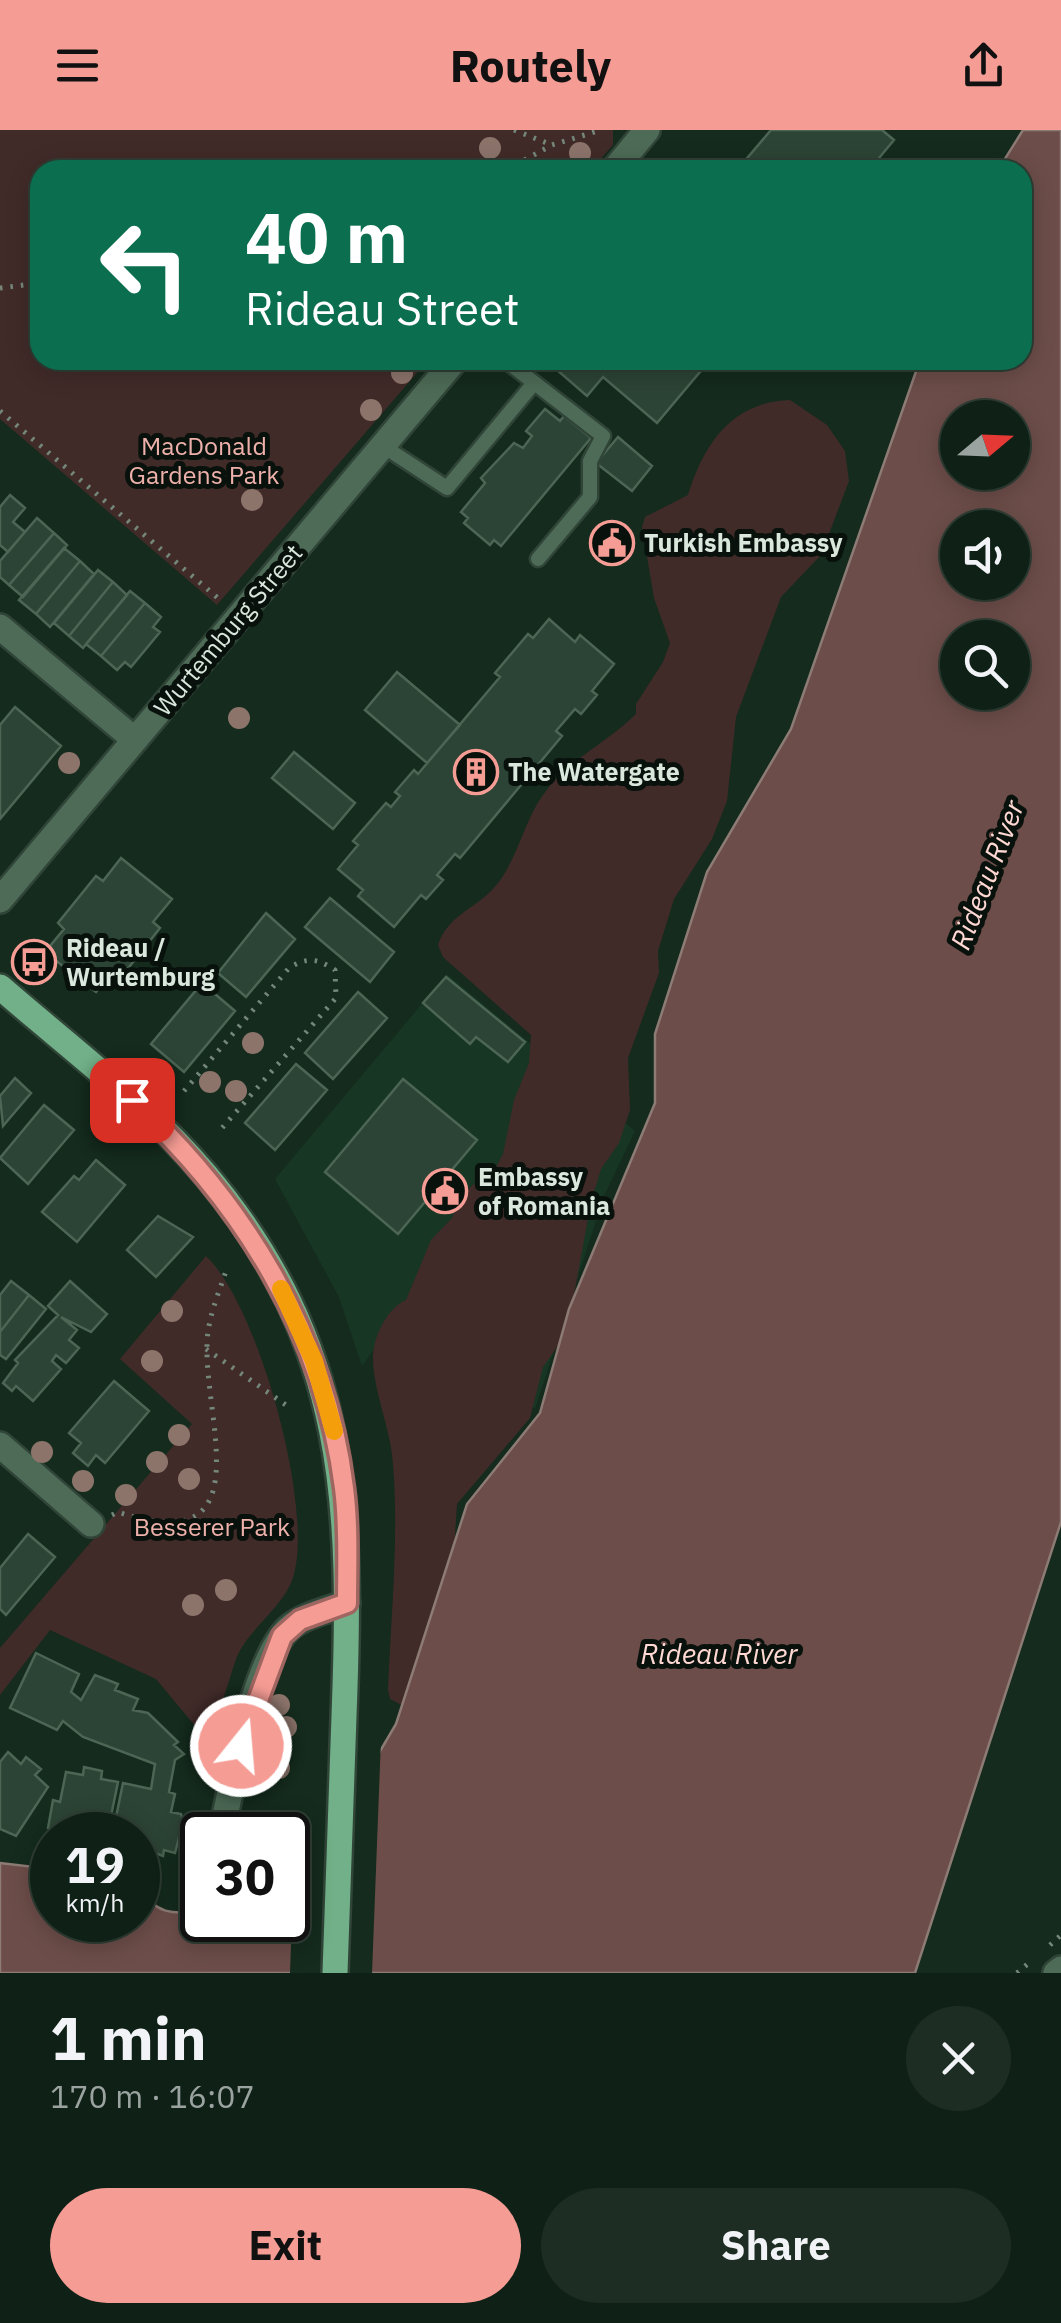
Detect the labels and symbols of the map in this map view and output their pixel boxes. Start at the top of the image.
north arrow [940,400,1030,490]
park label: MacDonald Gardens Park [129,429,279,491]
public building icon: Turkish Embassy [589,520,635,566]
place label: Turkish Embassy [644,526,843,559]
street label: Wurtemburg Street [146,537,309,723]
building icon: The Watergate [453,749,499,795]
place label: The Watergate [508,755,680,788]
water label: Rideau River [941,794,1032,955]
place label: Rideau / Wurtemburg [66,931,215,993]
bus stop icon: Rideau / Wurtemburg [11,939,57,985]
pin [90,1058,175,1143]
place label: Embassy of Romania [478,1160,610,1222]
public building icon: Embassy of Romania [422,1168,468,1214]
park label: Besserer Park [134,1510,290,1543]
water label: Rideau River [641,1635,798,1672]
position arrow [189,1694,293,1798]
speed limit sign: 30 [180,1812,310,1942]

